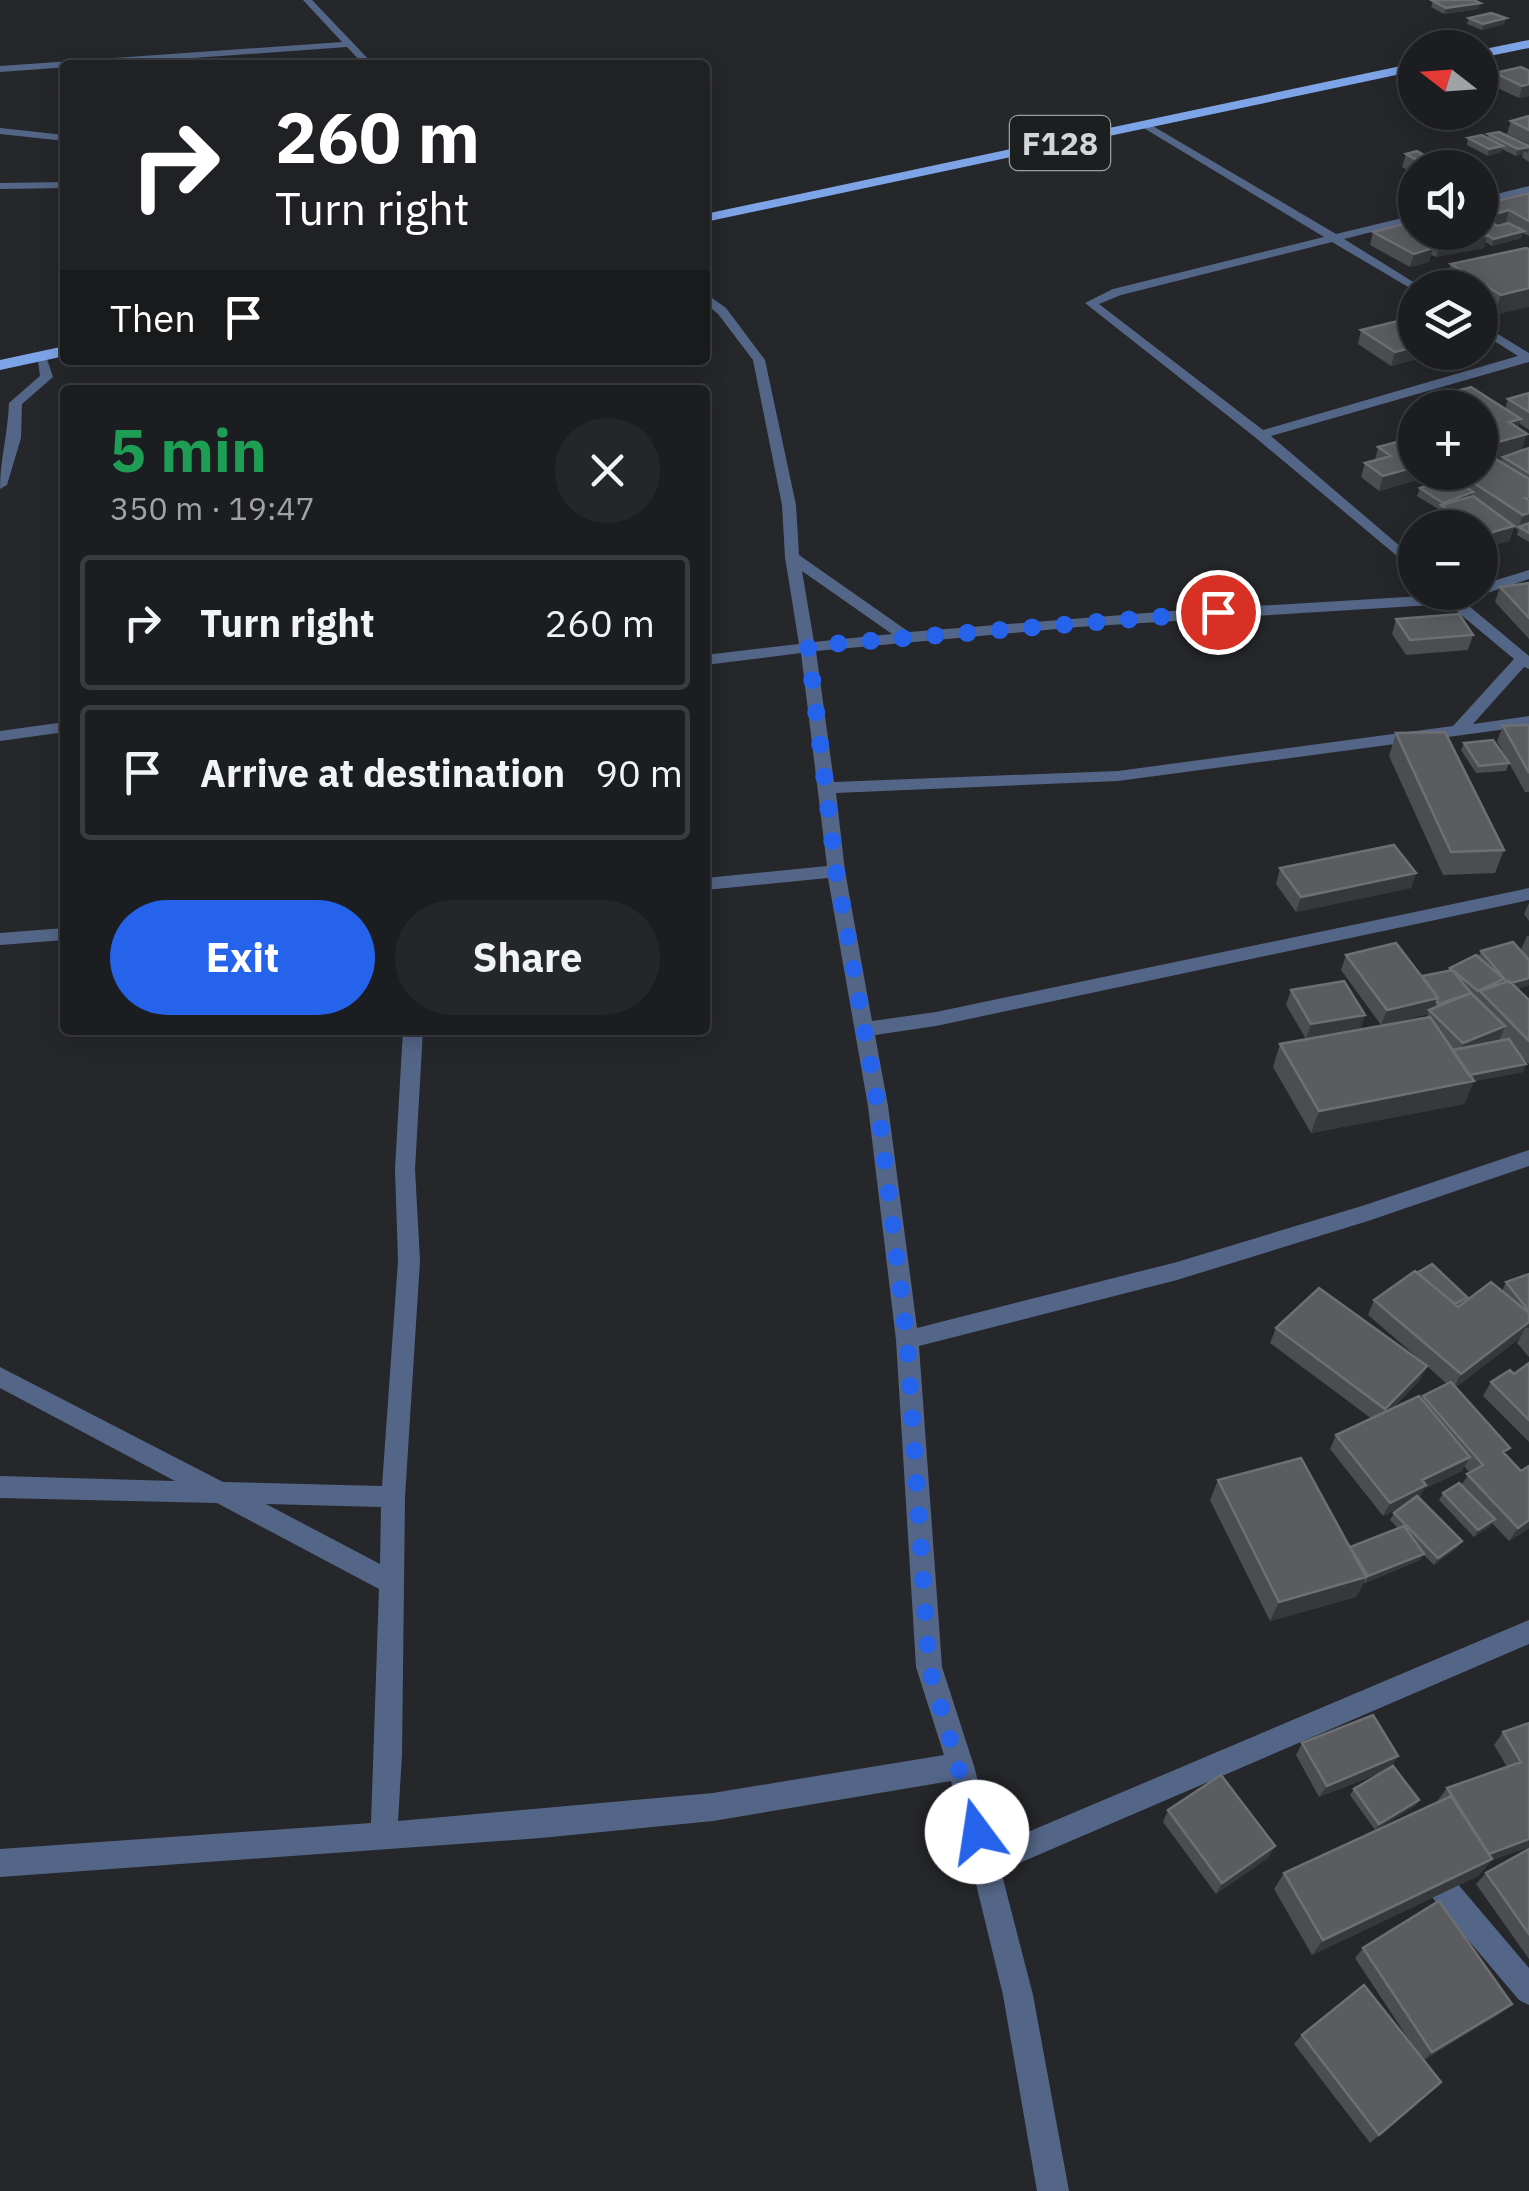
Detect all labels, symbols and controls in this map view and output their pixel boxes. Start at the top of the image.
north arrow [1398,30,1498,130]
map controls [1398,30,1498,610]
text: 260 m [275,91,480,182]
icon: right [110,100,240,230]
road number: F128 [1010,116,1110,170]
button: sound [1398,150,1498,250]
text: Turn right [275,179,470,237]
button: layers [1398,270,1498,370]
icon: arrive [216,290,271,345]
text: Then [110,293,196,342]
button: + [1398,390,1498,490]
text: 5 min [110,410,267,489]
button: close [555,418,660,523]
text: 350 m · 19:47 [110,487,315,529]
button: − [1398,510,1498,610]
pin [1176,570,1261,655]
icon: arrive [1191,585,1246,640]
icon: right [115,595,170,650]
text: Turn right [200,598,375,647]
text: 260 m [544,598,655,647]
icon: arrive [115,745,170,800]
text: Arrive at destination [200,748,565,797]
text: 90 m [595,748,683,797]
button: Exit [110,900,375,1015]
button: Share [395,900,660,1015]
position arrow [925,1780,1029,1884]

